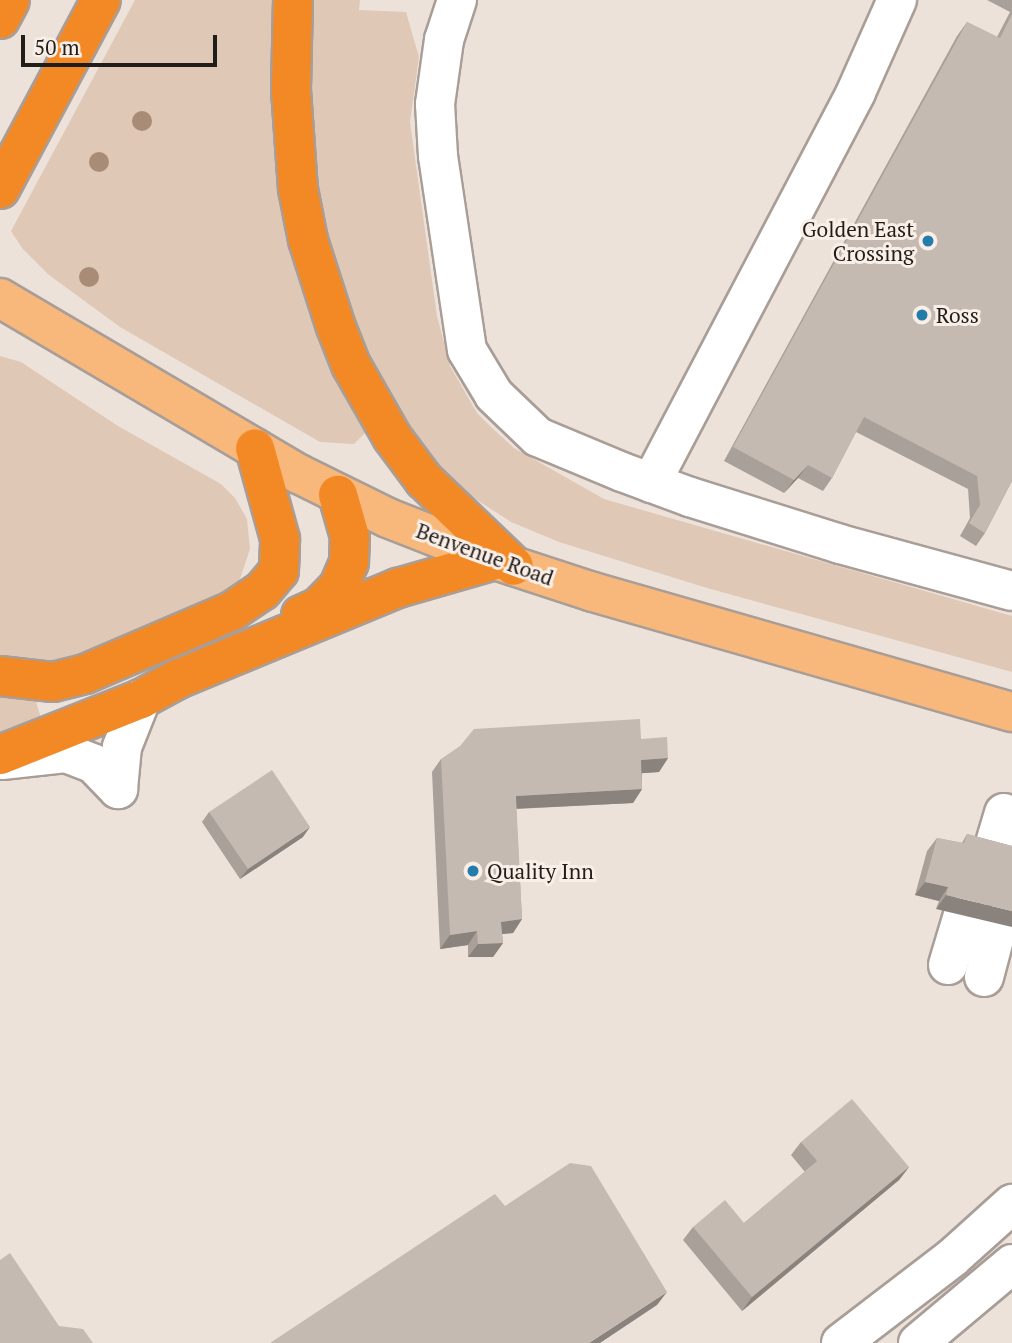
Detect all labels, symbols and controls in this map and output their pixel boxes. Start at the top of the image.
scale bar [24,21,220,65]
text: 50 m [34,33,80,61]
place label: Golden East Crossing [802,216,914,266]
marker: Golden East Crossing [920,233,936,249]
place label: Ross [936,302,979,328]
marker: Ross [914,307,930,323]
street label: Benvenue Road [413,518,557,590]
place label: Quality Inn [487,858,594,884]
marker: Quality Inn [465,863,481,879]

